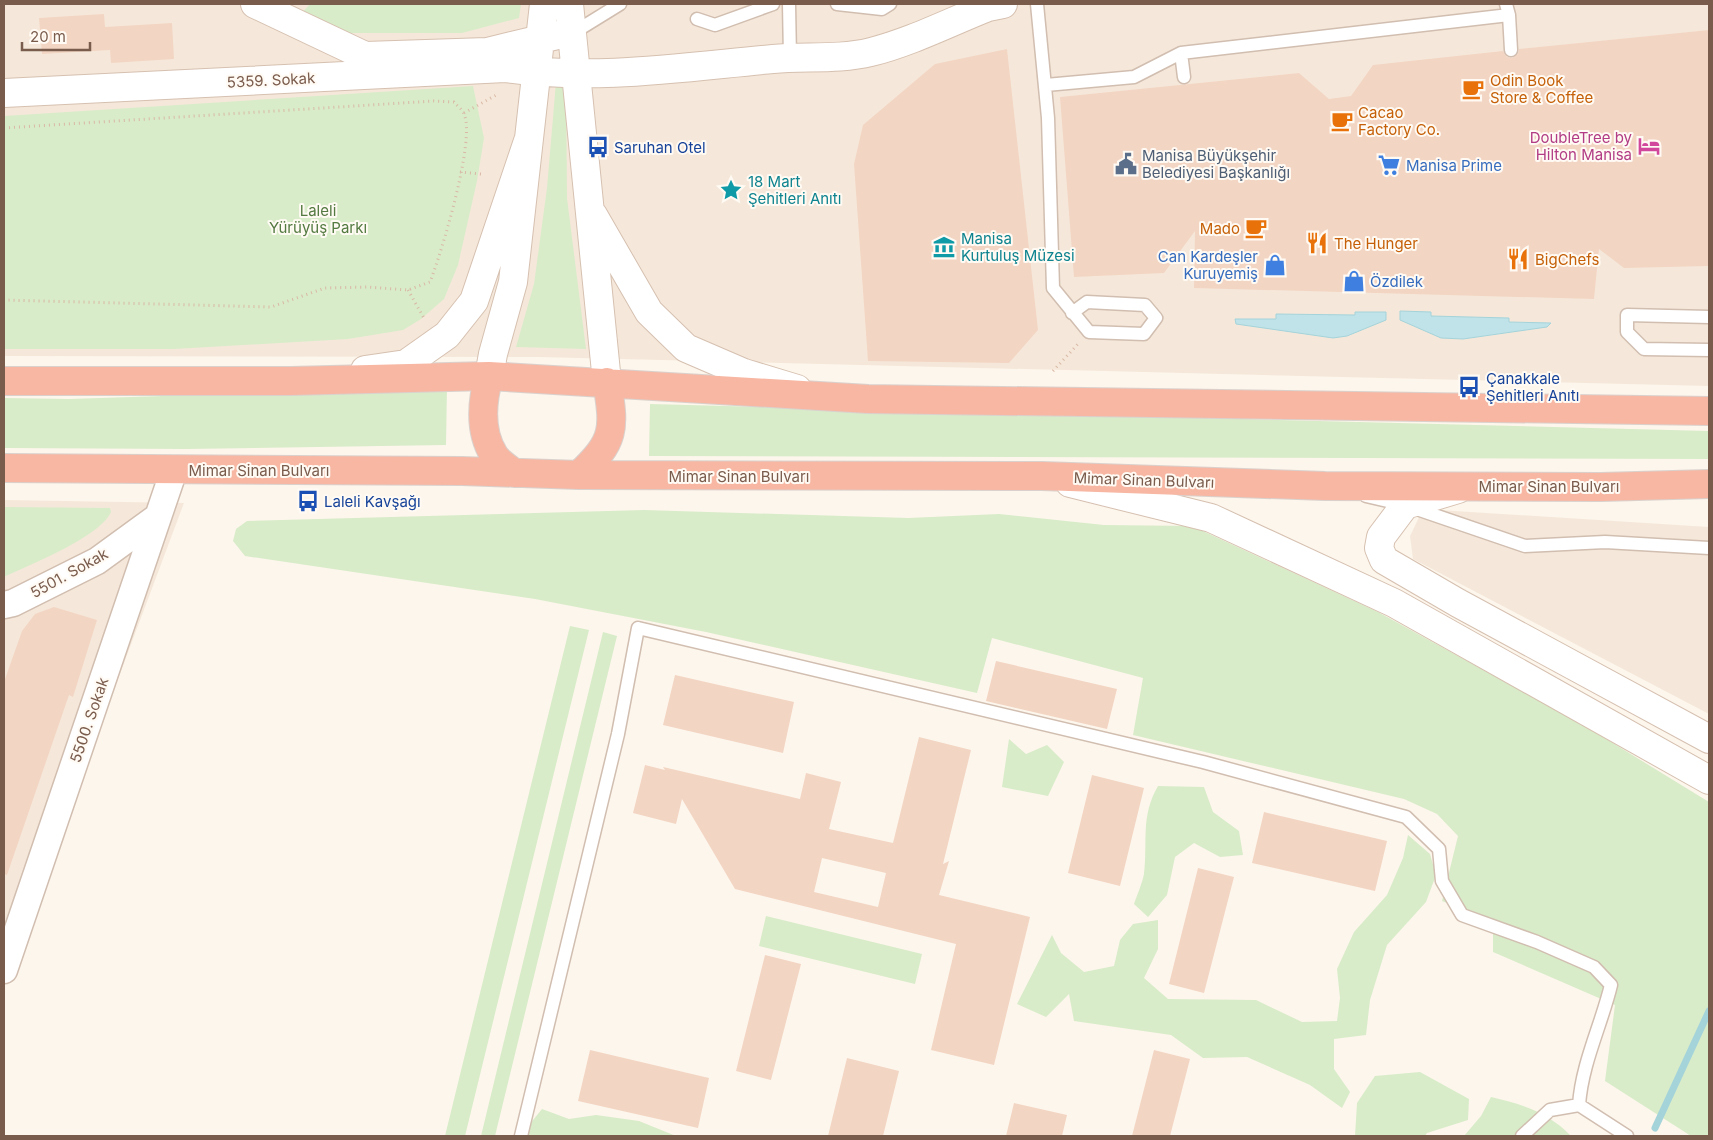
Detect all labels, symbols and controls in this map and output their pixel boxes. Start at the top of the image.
scale bar [22,20,90,52]
text: 20 m [30,27,66,46]
street label: 5359. Sokak [226,68,316,92]
place label: Odin Book Store & Coffee [1490,71,1593,107]
cafe icon: Odin Book Store & Coffee [1460,76,1486,102]
place label: Cacao Factory Co. [1358,103,1440,139]
cafe icon: Cacao Factory Co. [1329,108,1355,134]
place label: DoubleTree by Hilton Manisa [1530,128,1633,164]
hotel icon: DoubleTree by Hilton Manisa [1636,133,1662,159]
bus stop icon: Saruhan Otel [585,134,611,160]
place label: Saruhan Otel [614,138,706,157]
place label: Manisa Büyükşehir Belediyesi Başkanlığı [1142,146,1290,182]
public building icon: Manisa Büyükşehir Belediyesi Başkanlığı [1113,151,1139,177]
supermarket icon: Manisa Prime [1376,152,1402,178]
place label: Manisa Prime [1406,156,1502,175]
place label: 18 Mart Şehitleri Anıtı [748,172,841,208]
place icon: 18 Mart Şehitleri Anıtı [718,177,744,203]
park label: Laleli Yürüyüş Parkı [269,201,367,237]
cafe icon: Mado [1243,215,1269,241]
place label: Mado [1200,219,1240,238]
place label: Manisa Kurtuluş Müzesi [961,229,1075,265]
restaurant icon: The Hunger [1304,230,1330,256]
museum icon: Manisa Kurtuluş Müzesi [931,234,957,260]
place label: The Hunger [1334,234,1418,253]
restaurant icon: BigChefs [1505,246,1531,272]
place label: Can Kardeşler Kuruyemiş [1158,247,1258,283]
place label: BigChefs [1535,250,1599,269]
shop icon: Can Kardeşler Kuruyemiş [1262,252,1288,278]
shop icon: Özdilek [1341,268,1367,294]
place label: Özdilek [1370,272,1424,291]
place label: Çanakkale Şehitleri Anıtı [1486,369,1579,405]
bus stop icon: Çanakkale Şehitleri Anıtı [1456,374,1482,400]
street label: Mimar Sinan Bulvarı [189,461,329,480]
street label: Mimar Sinan Bulvarı [669,467,809,486]
street label: Mimar Sinan Bulvarı [1073,468,1215,492]
street label: Mimar Sinan Bulvarı [1479,477,1619,496]
bus stop icon: Laleli Kavşağı [295,488,321,514]
place label: Laleli Kavşağı [324,492,421,511]
street label: 5501. Sokak [27,544,112,602]
street label: 5500. Sokak [66,674,113,765]

